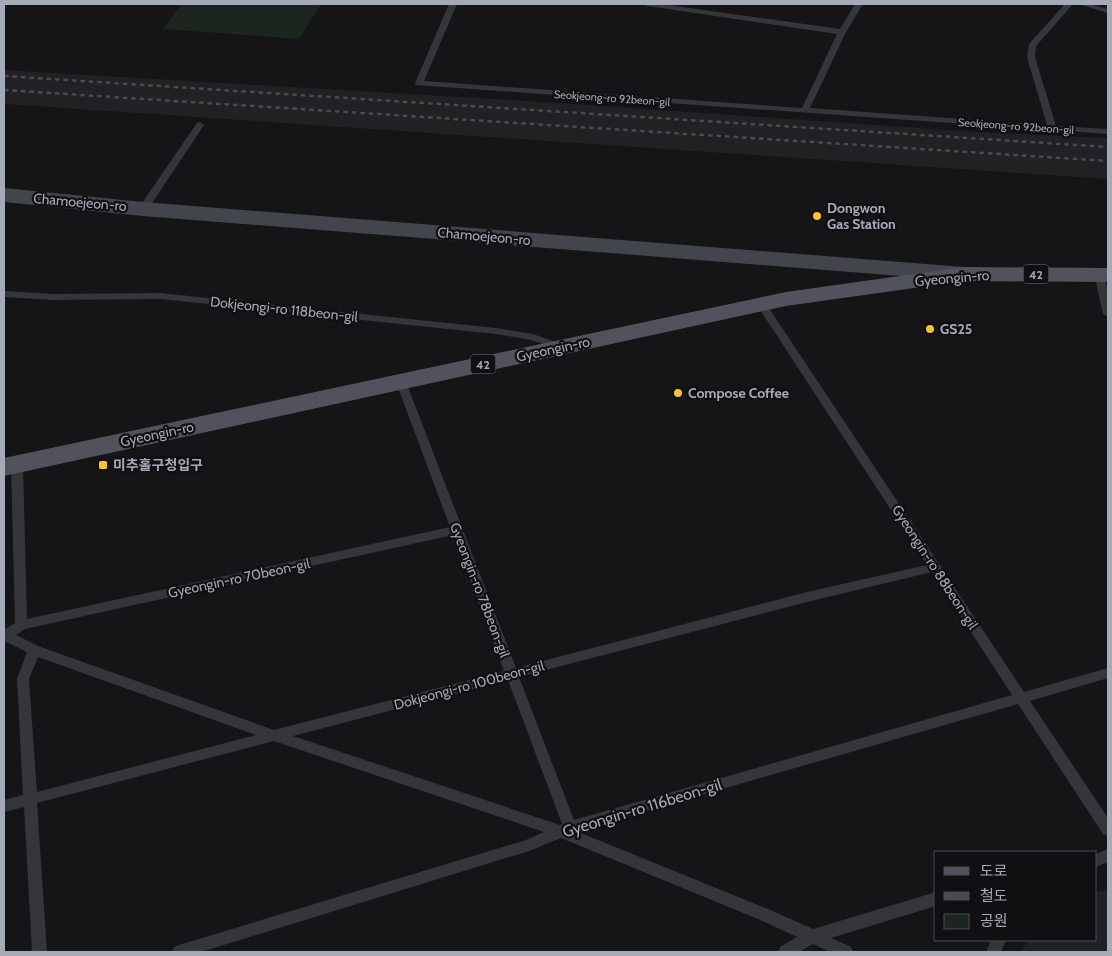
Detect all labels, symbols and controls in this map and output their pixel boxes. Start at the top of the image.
street label: Seokjeong-ro 92beon-gil [553,87,671,109]
street label: Seokjeong-ro 92beon-gil [957,115,1075,137]
street label: Chamoejeon-ro [33,189,128,215]
place label: Dongwon Gas Station [827,199,896,233]
marker: Dongwon Gas Station [811,210,823,222]
street label: Chamoejeon-ro [437,223,532,249]
road number: 42 [1024,264,1048,284]
street label: Gyeongin-ro [914,266,990,290]
street label: Dokjeongi-ro 118beon-gil [209,292,359,326]
place label: GS25 [940,320,972,338]
marker: GS25 [924,323,936,335]
street label: Gyeongin-ro [515,332,592,366]
road number: 42 [470,354,496,374]
place label: Compose Coffee [688,384,789,402]
marker: Compose Coffee [672,387,684,399]
street label: Gyeongin-ro [119,417,196,451]
place label: 미추홀구청입구 [113,456,203,474]
marker: 미추홀구청입구 [97,459,109,471]
street label: Gyeongin-ro 88beon-gil [888,501,982,633]
street label: Gyeongin-ro 78beon-gil [446,520,514,661]
street label: Gyeongin-ro 70beon-gil [166,554,312,602]
street label: Dokjeongi-ro 100beon-gil [392,656,547,714]
street label: Gyeongin-ro 116beon-gil [560,775,724,841]
legend [934,851,1097,941]
text: 도로 [980,862,1008,880]
text: 철도 [980,887,1008,905]
text: 공원 [980,912,1008,930]

